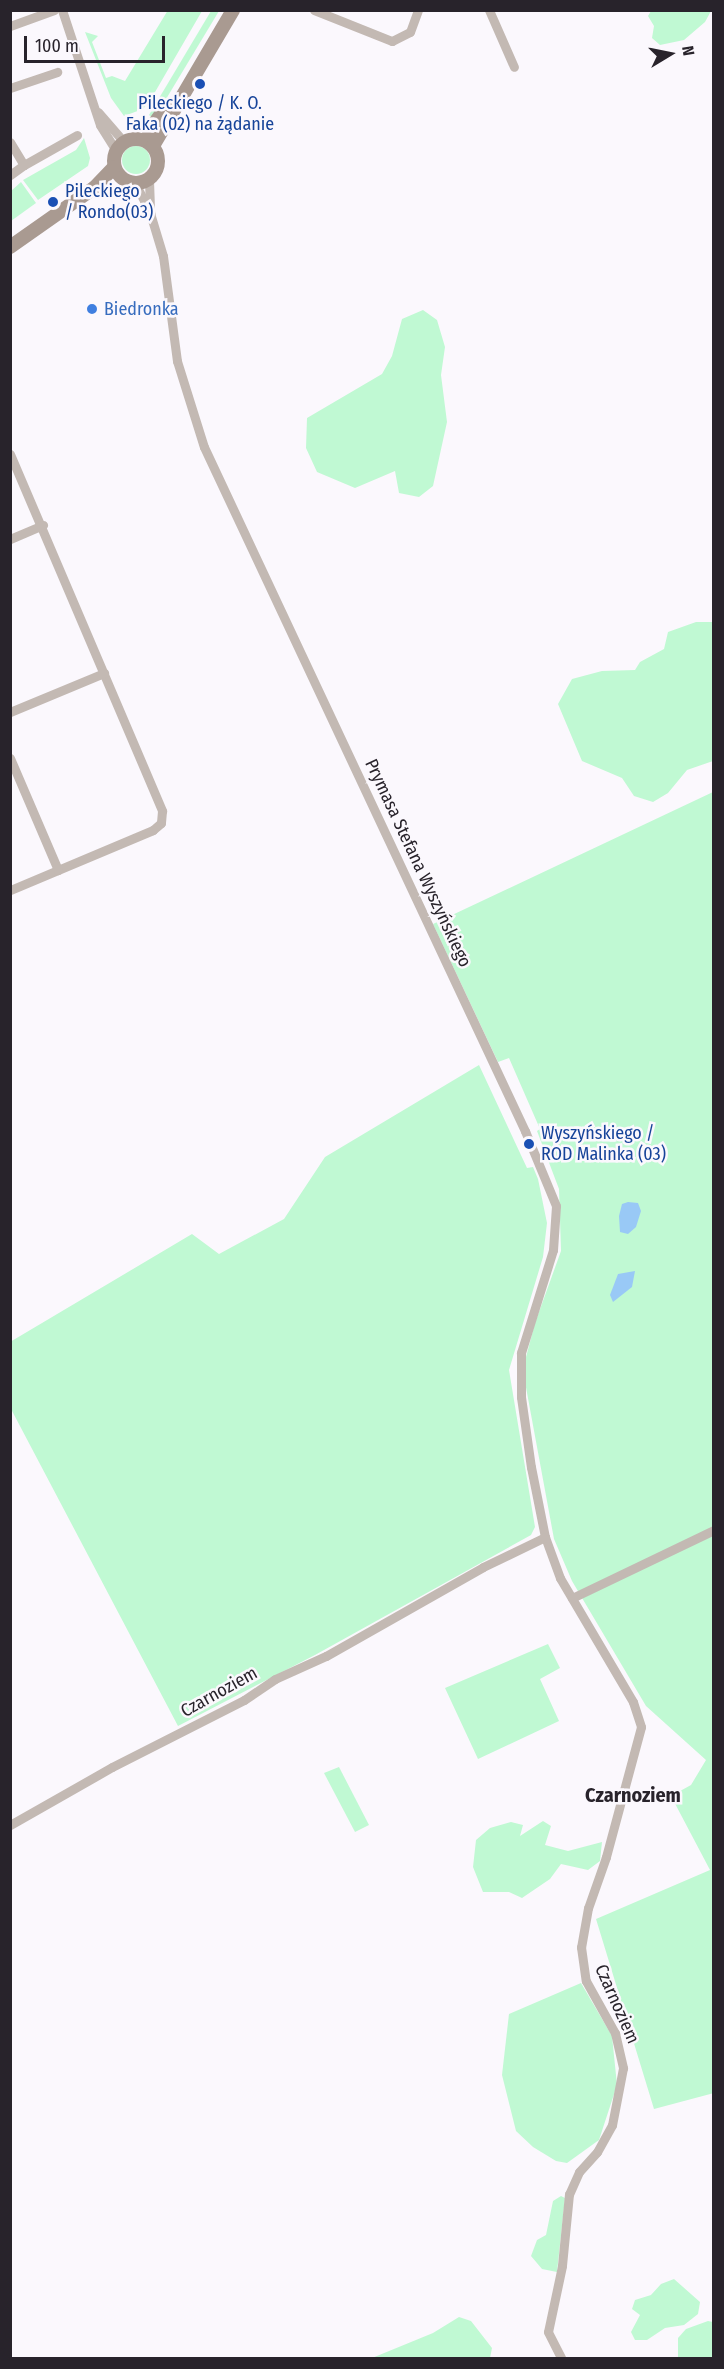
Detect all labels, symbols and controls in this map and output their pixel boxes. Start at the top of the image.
scale bar [27,24,168,62]
north arrow [640,24,700,84]
text: 100 m [35,35,79,57]
text: N [678,44,698,57]
marker: Pileckiego / K. O. Faka (02) na żądanie [193,77,207,91]
place label: Pileckiego / K. O. Faka (02) na żądanie [126,93,274,136]
place label: Pileckiego / Rondo(03) [65,181,153,224]
marker: Pileckiego / Rondo(03) [46,195,60,209]
place label: Biedronka [104,298,179,320]
marker: Biedronka [85,302,99,316]
street label: Prymasa Stefana Wyszyńskiego [360,755,476,971]
place label: Wyszyńskiego / ROD Malinka (03) [541,1123,666,1166]
marker: Wyszyńskiego / ROD Malinka (03) [522,1137,536,1151]
street label: Czarnoziem [177,1662,261,1722]
district label: Czarnoziem [585,1783,681,1807]
street label: Czarnoziem [590,1961,644,2047]

